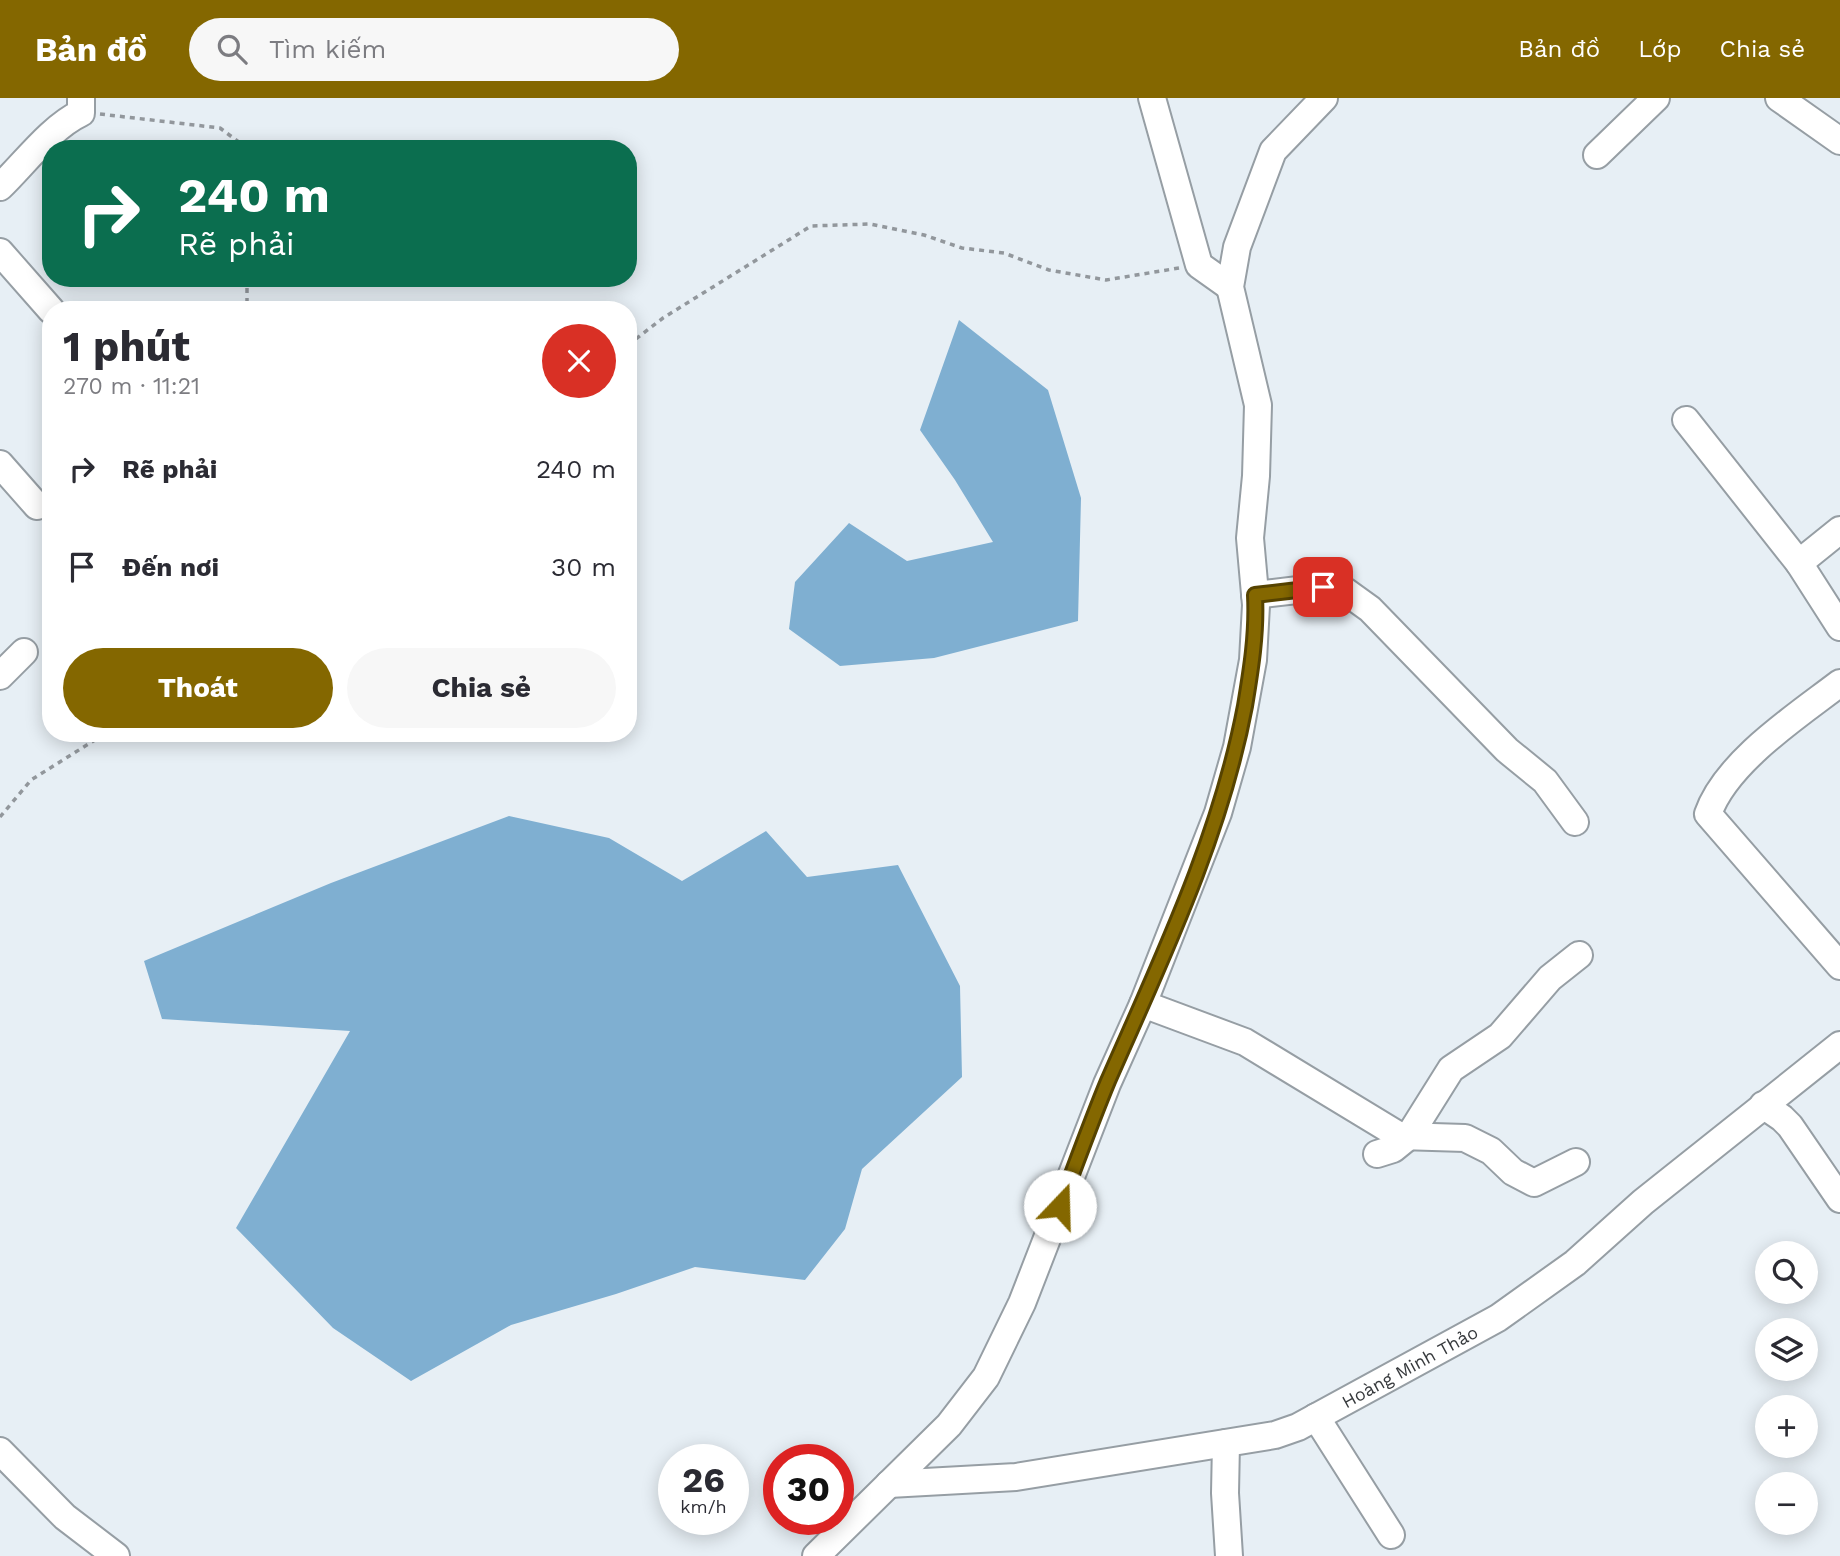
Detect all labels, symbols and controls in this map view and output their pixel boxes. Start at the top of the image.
search box [189,18,679,81]
text: Bản đồ [35,30,147,69]
icon: search [213,30,251,68]
text: Tìm kiếm [269,34,386,64]
text: Bản đồ [1518,35,1600,63]
text: Lớp [1638,35,1682,63]
text: Chia sẻ [1720,35,1805,63]
text: 240 m [178,166,330,224]
icon: right [63,168,154,259]
text: Rẽ phải [178,225,295,263]
text: 1 phút [63,322,190,371]
button: close [542,324,616,398]
text: 270 m · 11:21 [63,373,200,400]
icon: right [63,450,101,488]
text: Rẽ phải [122,454,217,484]
text: 240 m [536,454,616,484]
icon: arrive [63,548,101,586]
text: Đến nơi [122,552,219,582]
text: 30 m [551,552,616,582]
pin [1293,557,1353,617]
icon: arrive [1304,568,1342,606]
button: Thoát [63,648,333,728]
button: Chia sẻ [347,648,616,728]
position arrow [1023,1169,1097,1243]
map controls [1755,1241,1818,1535]
button: search [1755,1241,1818,1304]
button: layers [1755,1318,1818,1381]
street label: Hoàng Minh Thảo [1338,1321,1481,1412]
button: + [1755,1395,1818,1458]
speed limit sign: 30 [763,1444,854,1535]
text: 26 [682,1459,725,1501]
button: − [1755,1472,1818,1535]
text: km/h [680,1496,727,1517]

